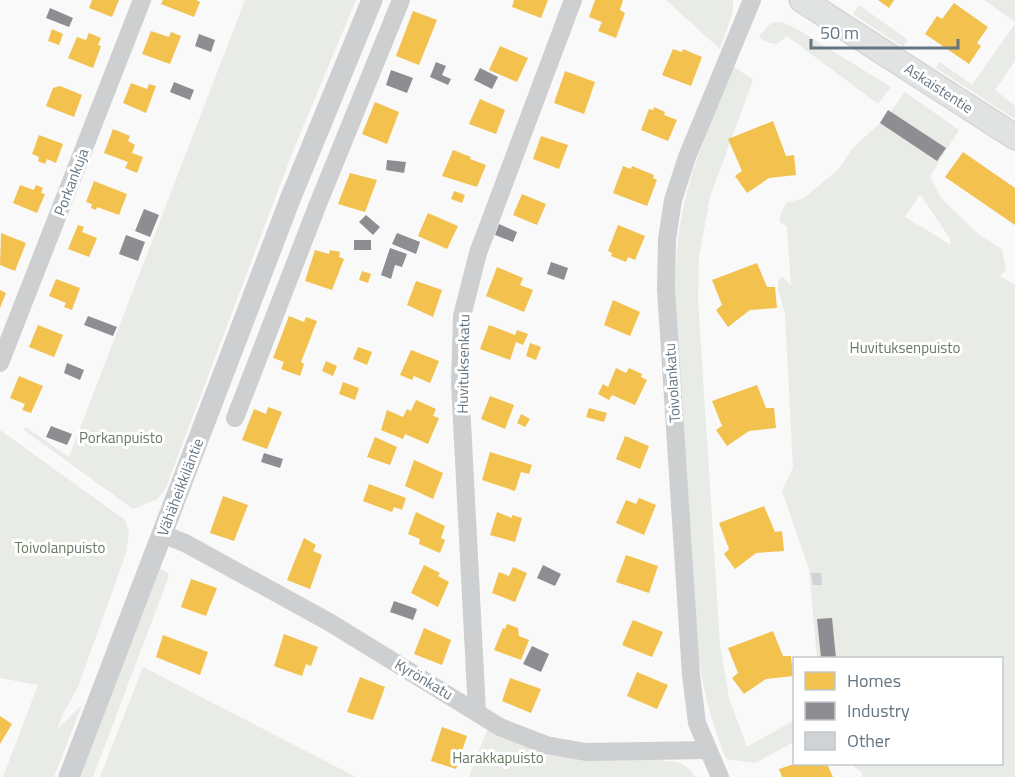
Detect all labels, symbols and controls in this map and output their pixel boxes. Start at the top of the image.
scale bar [811,12,958,50]
text: 50 m [820,19,859,46]
street label: Askaistentie [900,57,978,119]
street label: Porkankuja [48,144,95,219]
street label: Huvituksenkatu [451,314,475,414]
park label: Huvituksenpuisto [850,336,961,359]
street label: Toivolankatu [658,342,686,424]
park label: Porkanpuisto [79,426,163,449]
street label: Vähäheikkiläntie [151,435,209,539]
park label: Toivolanpuisto [14,536,106,559]
street label: Kyrönkatu [391,653,457,705]
legend [793,657,1003,765]
text: Homes [847,667,901,694]
text: Industry [847,697,910,724]
text: Other [847,727,890,754]
park label: Harakkapuisto [452,746,544,769]

